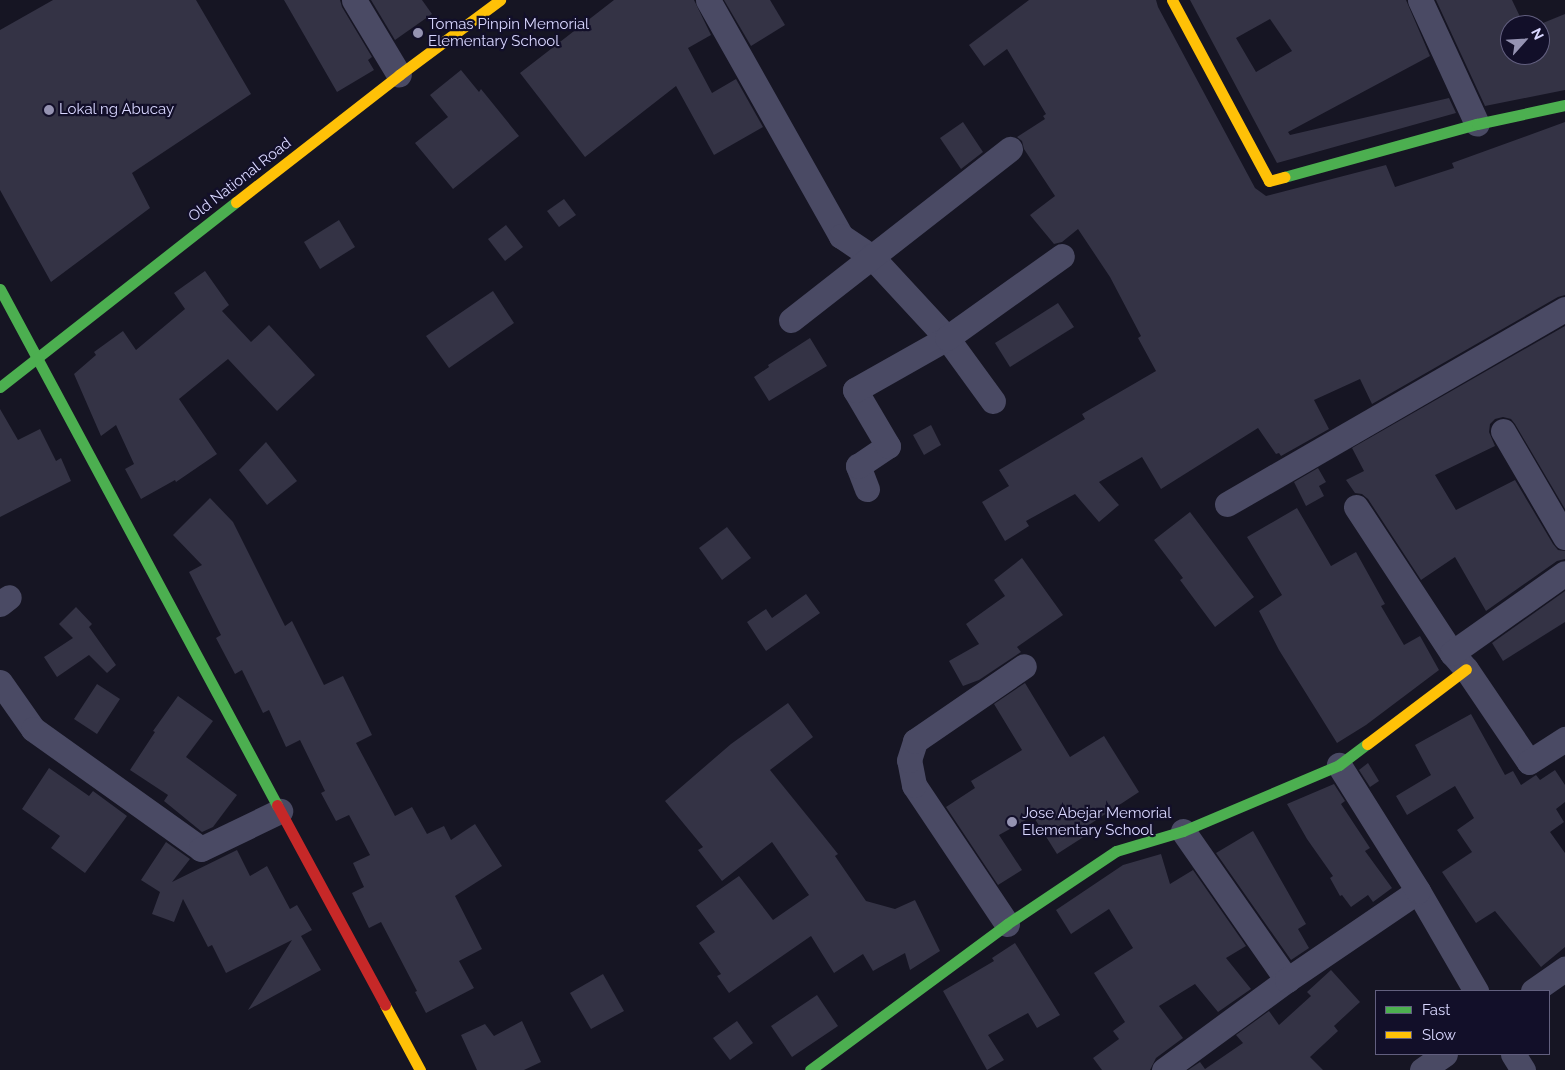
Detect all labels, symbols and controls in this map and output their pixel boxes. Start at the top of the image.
place label: Tomas Pinpin Memorial Elementary School [428,15,589,50]
north arrow [1500,15,1550,65]
text: N [1528,26,1547,42]
marker: Tomas Pinpin Memorial Elementary School [412,27,424,39]
place label: Lokal ng Abucay [59,101,175,119]
marker: Lokal ng Abucay [43,104,55,116]
street label: Old National Road [185,134,295,226]
place label: Jose Abejar Memorial Elementary School [1022,804,1172,839]
marker: Jose Abejar Memorial Elementary School [1006,816,1018,828]
legend [1375,990,1550,1055]
text: Fast [1422,1001,1450,1019]
text: Slow [1422,1026,1456,1044]

